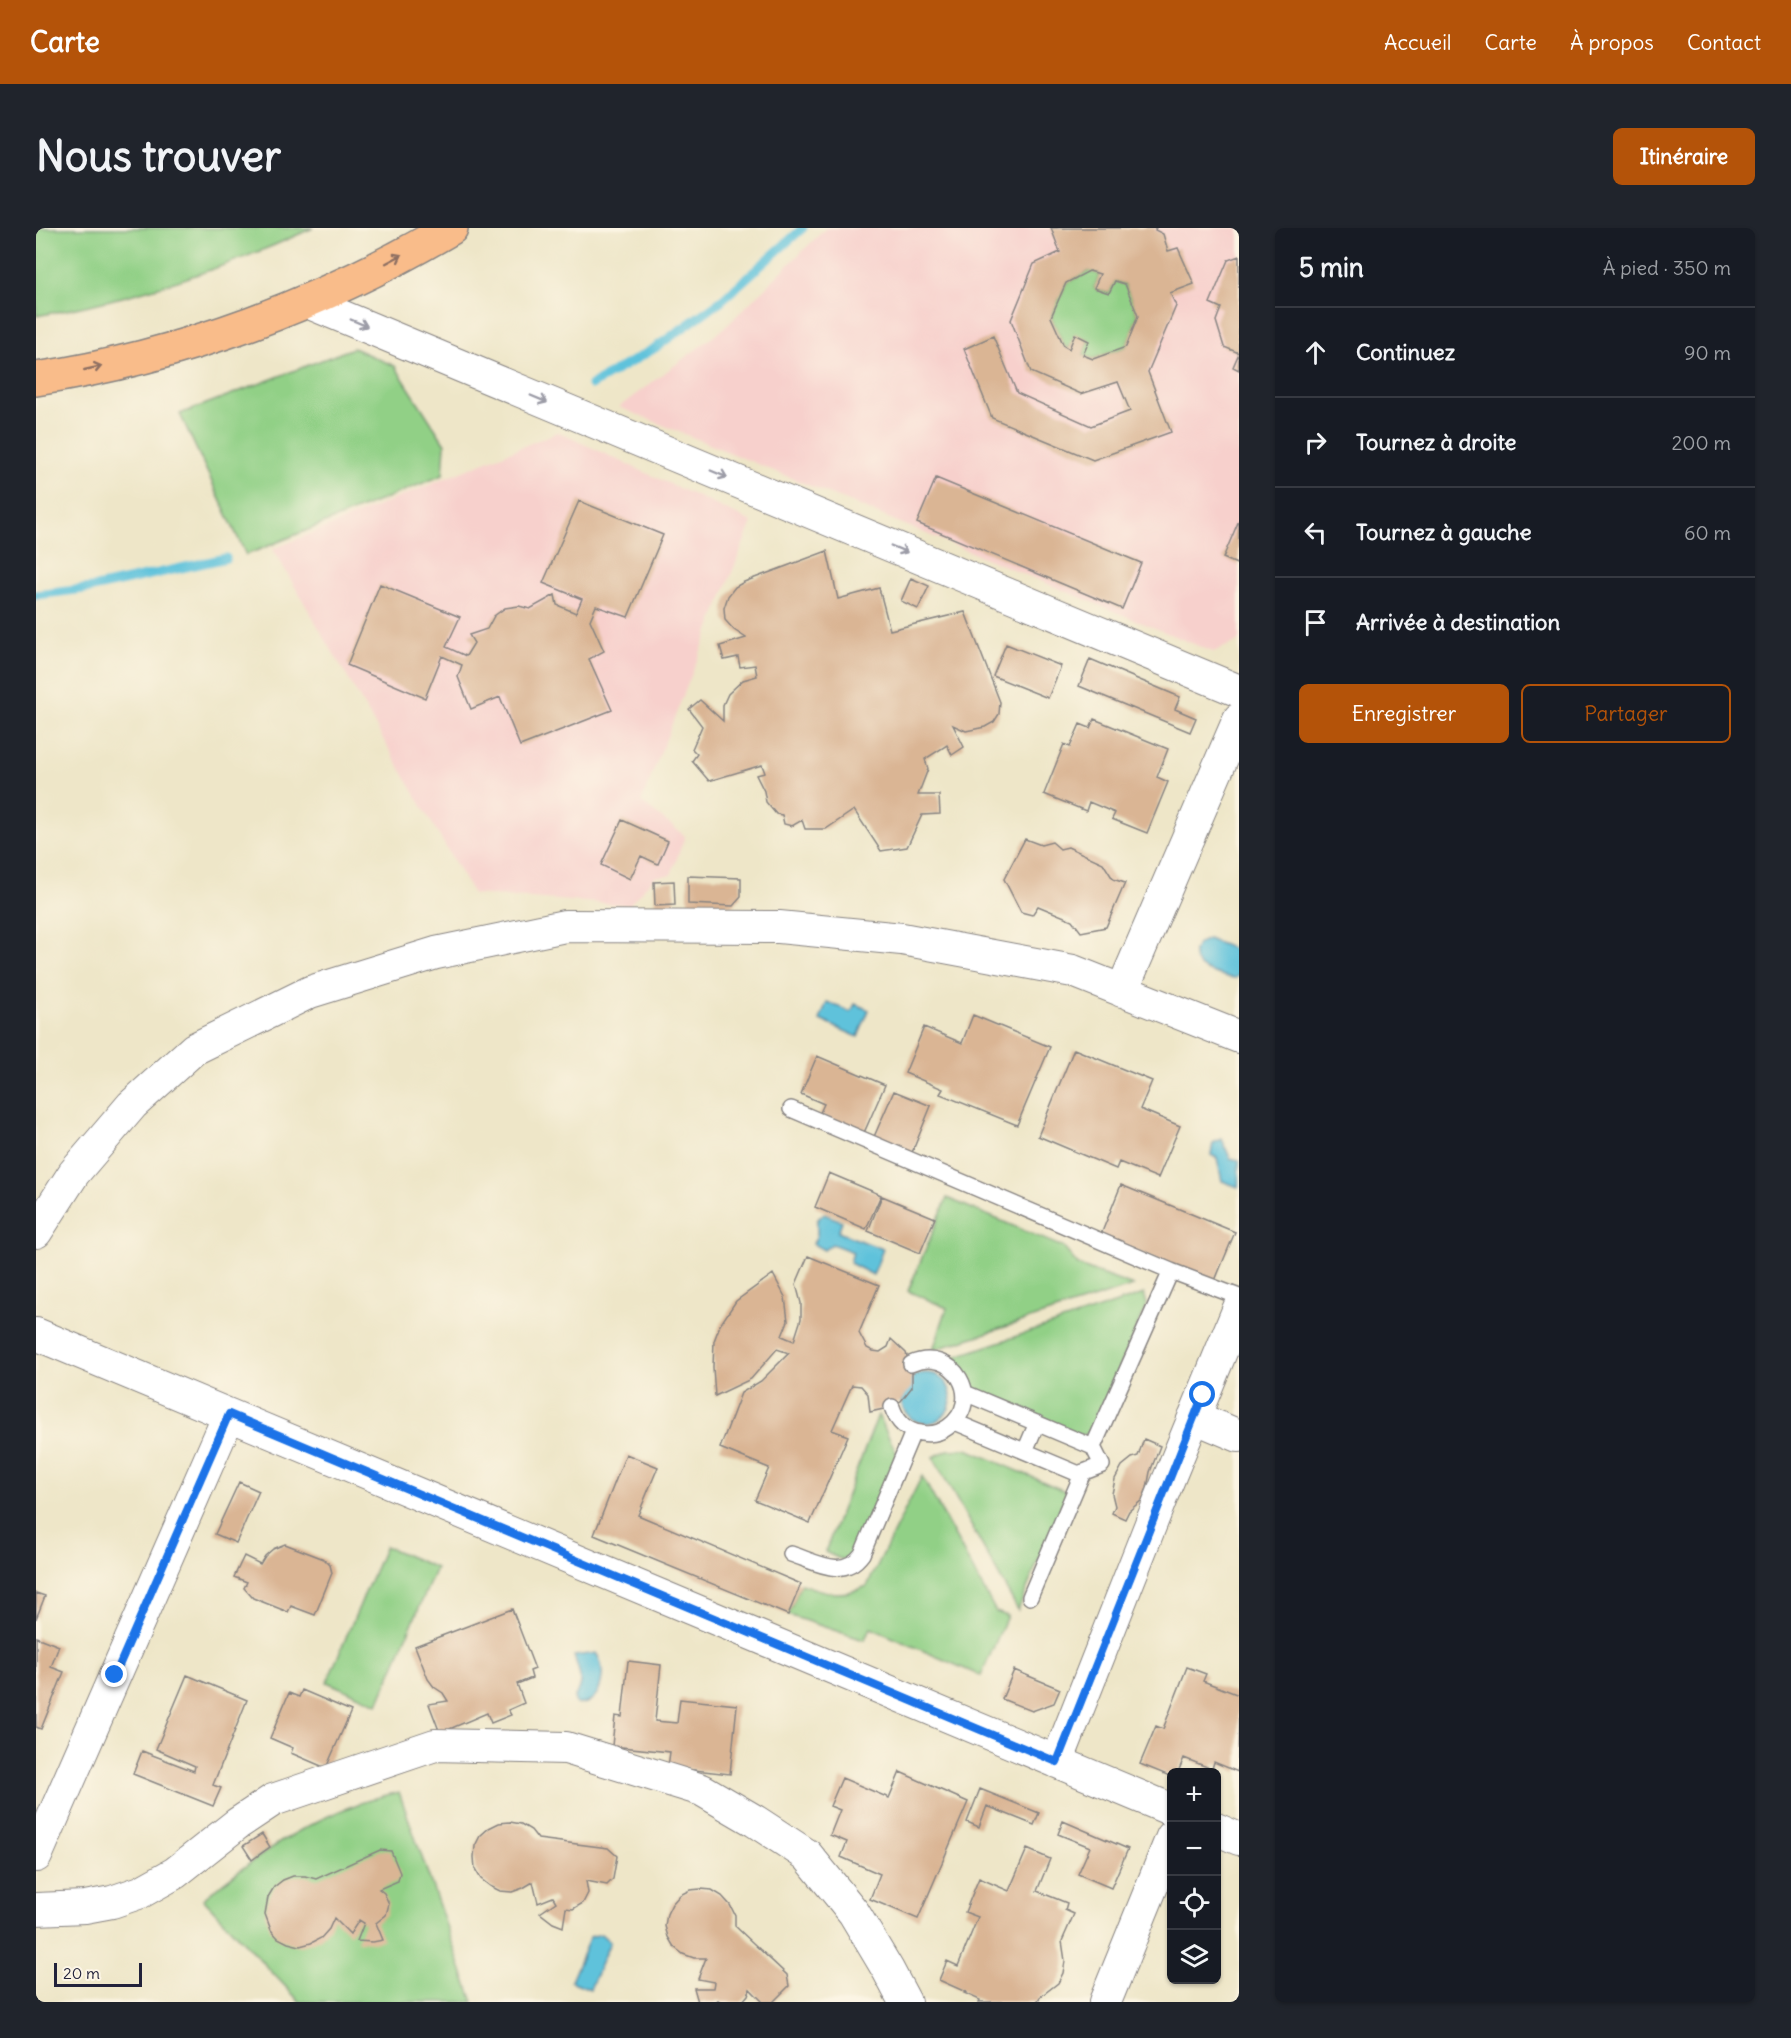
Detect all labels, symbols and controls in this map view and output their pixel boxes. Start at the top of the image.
text: Carte [30,24,100,60]
text: Accueil [1384,29,1452,56]
text: Carte [1485,29,1537,56]
text: À propos [1570,29,1654,56]
text: Contact [1687,29,1761,56]
button: Itinéraire [1613,128,1755,185]
text: Nous trouver [36,130,281,182]
text: 5 min [1299,251,1364,284]
one-way arrow [385,253,403,264]
text: À pied · 350 m [1603,255,1731,280]
one-way arrow [350,318,368,329]
icon: ahead [1299,336,1332,369]
text: Continuez [1356,338,1455,366]
text: 90 m [1684,340,1731,365]
one-way arrow [84,361,103,373]
one-way arrow [530,393,548,405]
icon: right [1299,426,1332,459]
text: Tournez à droite [1356,428,1516,456]
text: 200 m [1671,430,1731,455]
one-way arrow [709,469,728,480]
icon: left [1299,516,1332,549]
text: Tournez à gauche [1356,518,1532,546]
text: 60 m [1684,520,1731,545]
one-way arrow [889,544,908,555]
icon: arrive [1299,606,1332,639]
text: Arrivée à destination [1356,608,1560,636]
button: Enregistrer [1299,684,1509,743]
button: Partager [1521,684,1731,743]
route start [1189,1381,1215,1407]
route end [101,1661,127,1687]
map controls [1167,1768,1221,1984]
button: + [1167,1768,1221,1822]
button: − [1167,1822,1221,1876]
button: locate [1167,1876,1221,1930]
button: layers [1167,1930,1221,1984]
scale bar [54,1960,142,1988]
text: 20 m [63,1963,100,1983]

